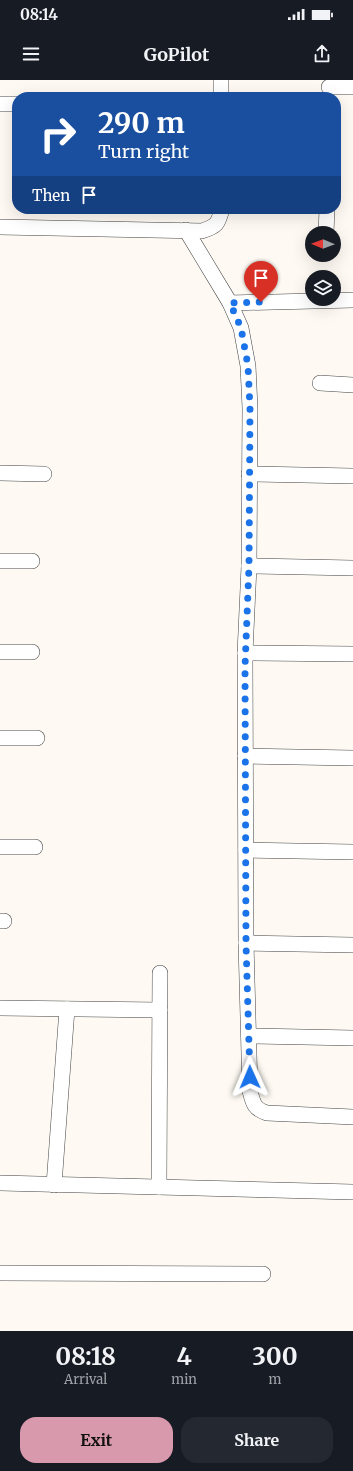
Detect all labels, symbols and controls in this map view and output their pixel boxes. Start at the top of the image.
text: 08:14 [20,5,58,24]
icon: menu [20,43,42,65]
text: GoPilot [144,43,209,66]
icon: share [311,43,333,65]
text: 290 m [98,105,185,141]
icon: right [32,108,84,160]
text: Turn right [98,140,189,163]
icon: arrive [78,184,100,206]
text: Then [32,186,70,205]
north arrow [305,226,341,262]
map controls [305,226,341,306]
pin [244,261,278,302]
icon: arrive [250,267,272,289]
button: layers [305,270,341,306]
position arrow [229,1056,271,1098]
text: 08:18 [55,1341,116,1372]
text: 4 [176,1341,192,1372]
text: 300 [252,1341,298,1372]
text: Arrival [64,1371,107,1388]
text: min [171,1371,197,1388]
text: m [269,1371,281,1388]
button: Exit [20,1417,173,1463]
button: Share [181,1417,333,1463]

